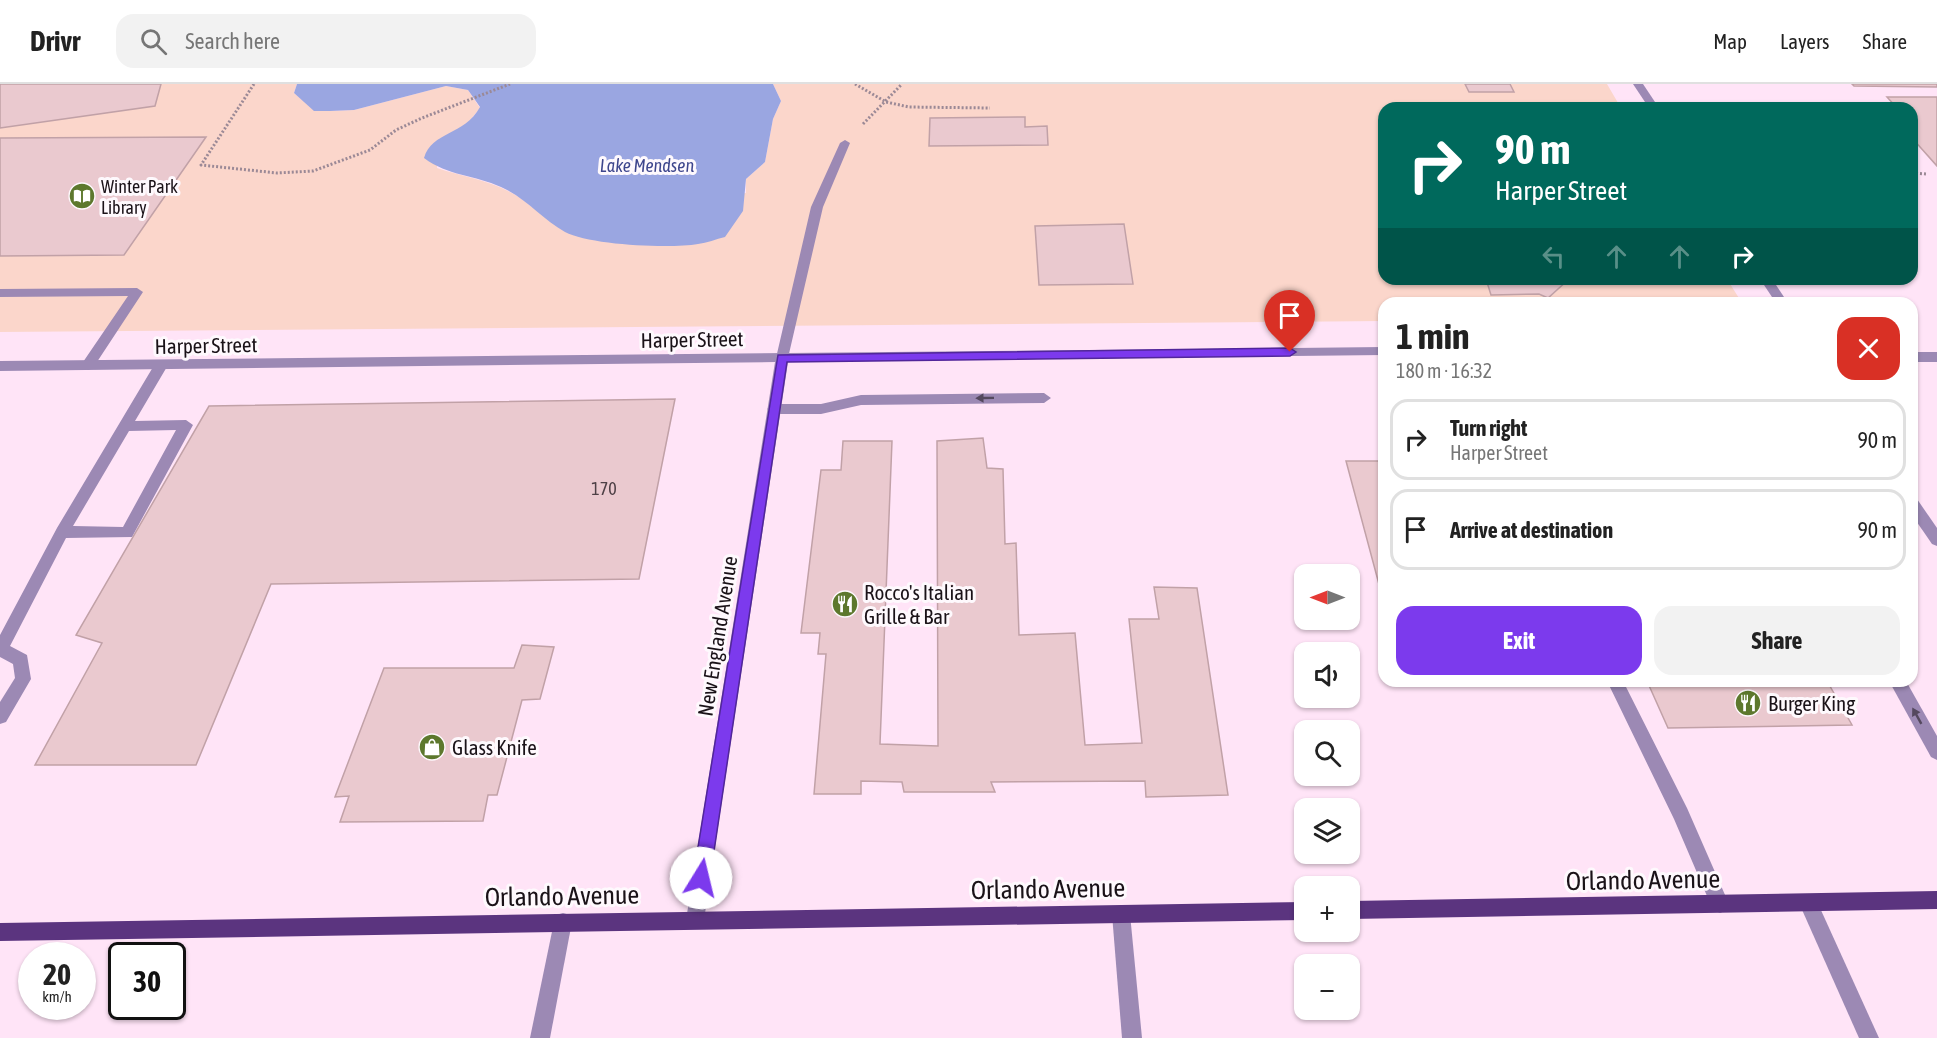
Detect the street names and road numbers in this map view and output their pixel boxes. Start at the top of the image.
street label: Harper Street [640,326,744,352]
street label: Harper Street [154,332,258,358]
street label: New England Avenue [692,554,742,718]
street label: Orlando Avenue [1565,864,1721,896]
street label: Orlando Avenue [970,873,1126,905]
street label: Orlando Avenue [484,880,640,912]

